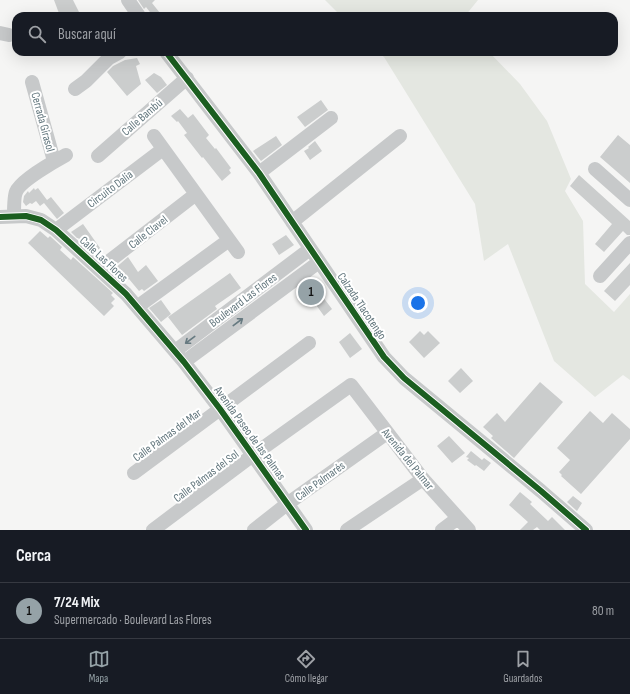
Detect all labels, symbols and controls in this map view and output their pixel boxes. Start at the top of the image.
search box [12,12,618,56]
icon: search [26,23,48,45]
text: Buscar aquí [58,25,116,44]
street label: Cerrada Girasol [27,91,58,154]
street label: Calle Bambú [119,96,166,139]
street label: Circuito Dalia [84,167,137,212]
street label: Calle Clavel [126,212,171,252]
street label: Calle Las Flores [76,233,131,286]
street label: Boulevard Las Flores [206,270,280,331]
street label: Calzada Tlacotengo [334,270,389,343]
pin: 1 [298,277,324,307]
your location [408,293,428,313]
one-way arrow [232,318,243,326]
one-way arrow [184,336,195,344]
street label: Avenida Paseo de las Palmas [210,383,289,483]
street label: Calle Palmas del Mar [130,405,205,465]
street label: Avenida del Palmar [378,425,437,494]
street label: Calle Palmas del Sol [171,447,242,506]
street label: Calle Palmarés [292,458,348,504]
text: Cerca [16,546,51,566]
text: 7/24 Mix [54,593,100,612]
text: 1 [26,603,32,619]
text: 80 m [592,603,614,619]
text: Supermercado · Boulevard Las Flores [54,612,212,628]
tab: Mapa [88,648,110,685]
tab: Cómo llegar [285,648,328,685]
tab: Guardados [503,648,542,685]

